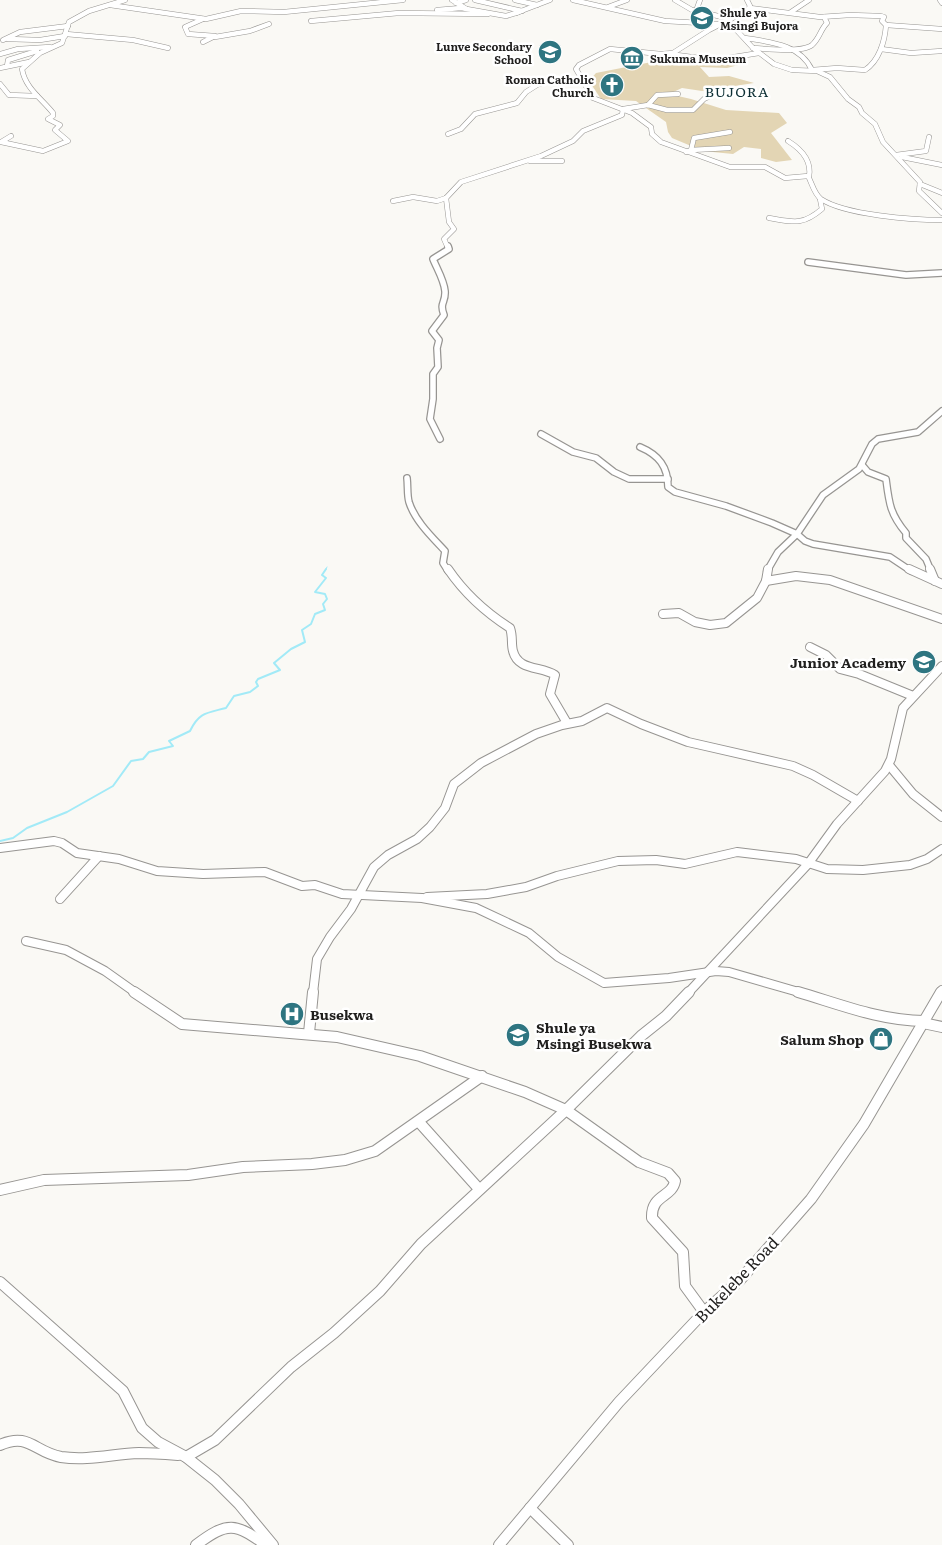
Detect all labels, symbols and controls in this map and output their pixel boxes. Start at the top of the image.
place label: Shule ya Msingi Bujora [720,4,799,33]
school or university icon: Shule ya Msingi Bujora [689,5,715,31]
place label: Lunve Secondary School [436,38,532,67]
school or university icon: Lunve Secondary School [537,39,563,65]
museum icon: Sukuma Museum [619,45,645,71]
place label: Sukuma Museum [650,50,746,66]
place label: Roman Catholic Church [505,71,594,100]
church icon: Roman Catholic Church [599,72,625,98]
district label: BUJORA [705,81,769,101]
school or university icon: Junior Academy [911,649,937,675]
place label: Junior Academy [790,652,906,672]
hospital icon: Busekwa [279,1001,305,1027]
place label: Busekwa [310,1004,375,1024]
place label: Shule ya Msingi Busekwa [536,1017,652,1053]
school or university icon: Shule ya Msingi Busekwa [505,1022,531,1048]
shop icon: Salum Shop [868,1026,894,1052]
place label: Salum Shop [780,1029,864,1049]
street label: Bukelebe Road [689,1230,783,1327]

